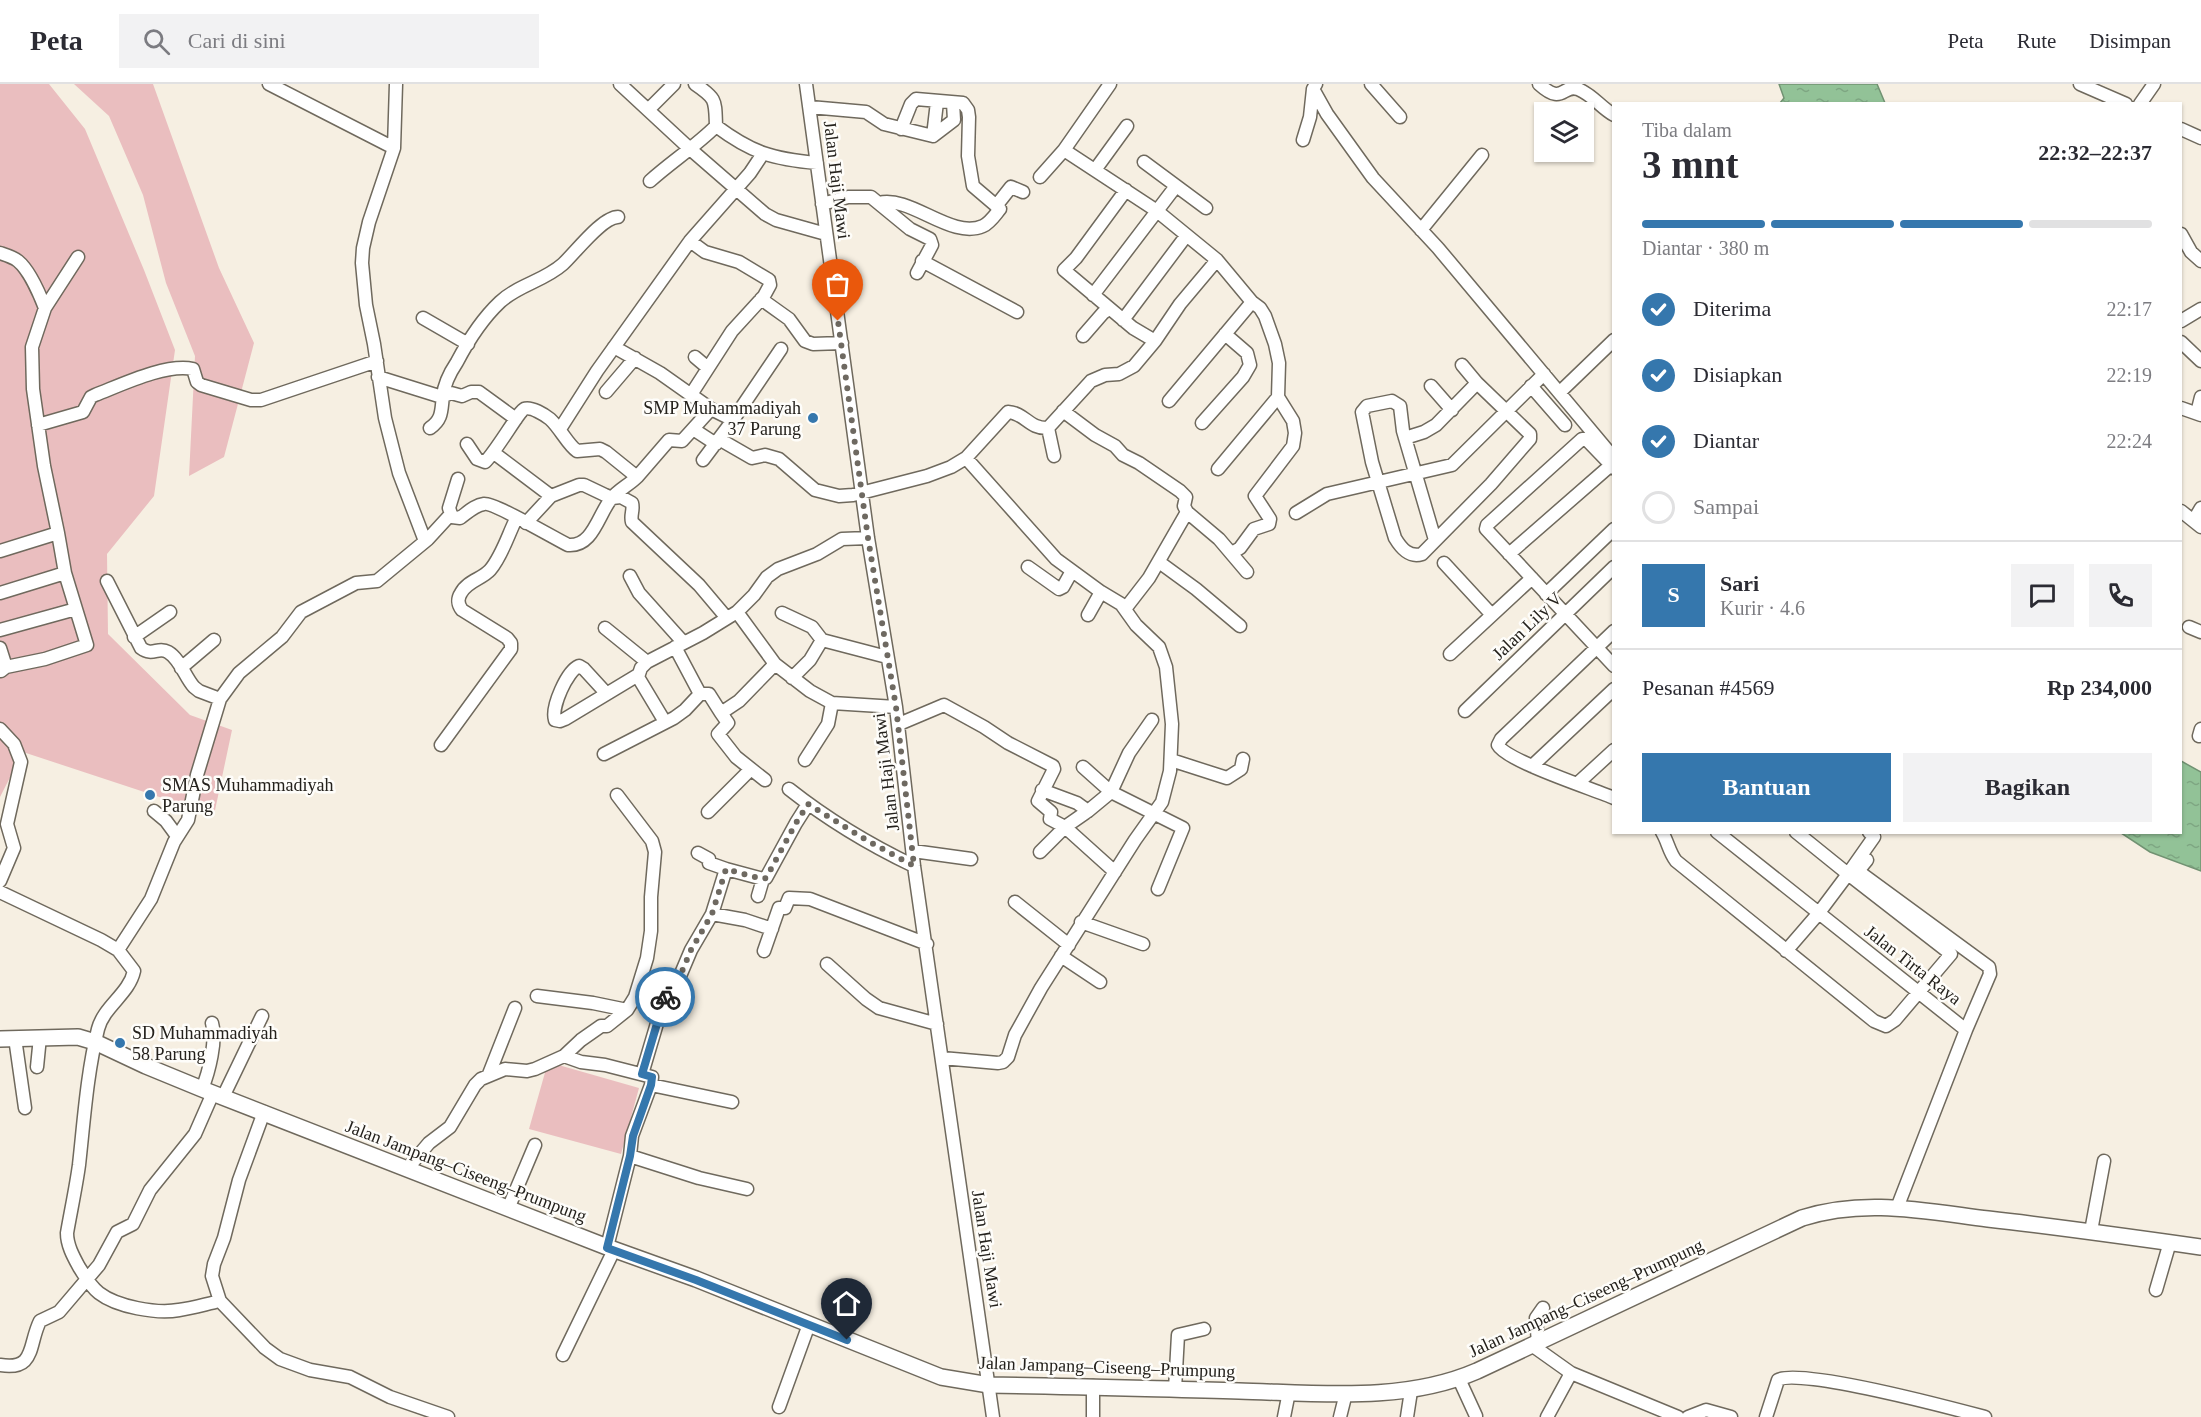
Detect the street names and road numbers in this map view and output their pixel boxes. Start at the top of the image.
street label: Jalan Haji Mawi [820,120,854,240]
street label: Jalan Lily V [1488,588,1566,664]
street label: Jalan Haji Mawi [869,712,903,832]
street label: Jalan Tirta Raya [1861,921,1965,1009]
street label: Jalan Jampang–Ciseeng–Prumpung [343,1116,589,1226]
street label: Jalan Haji Mawi [968,1189,1006,1309]
street label: Jalan Jampang–Ciseeng–Prumpung [1466,1235,1706,1361]
street label: Jalan Jampang–Ciseeng–Prumpung [978,1353,1236,1381]

